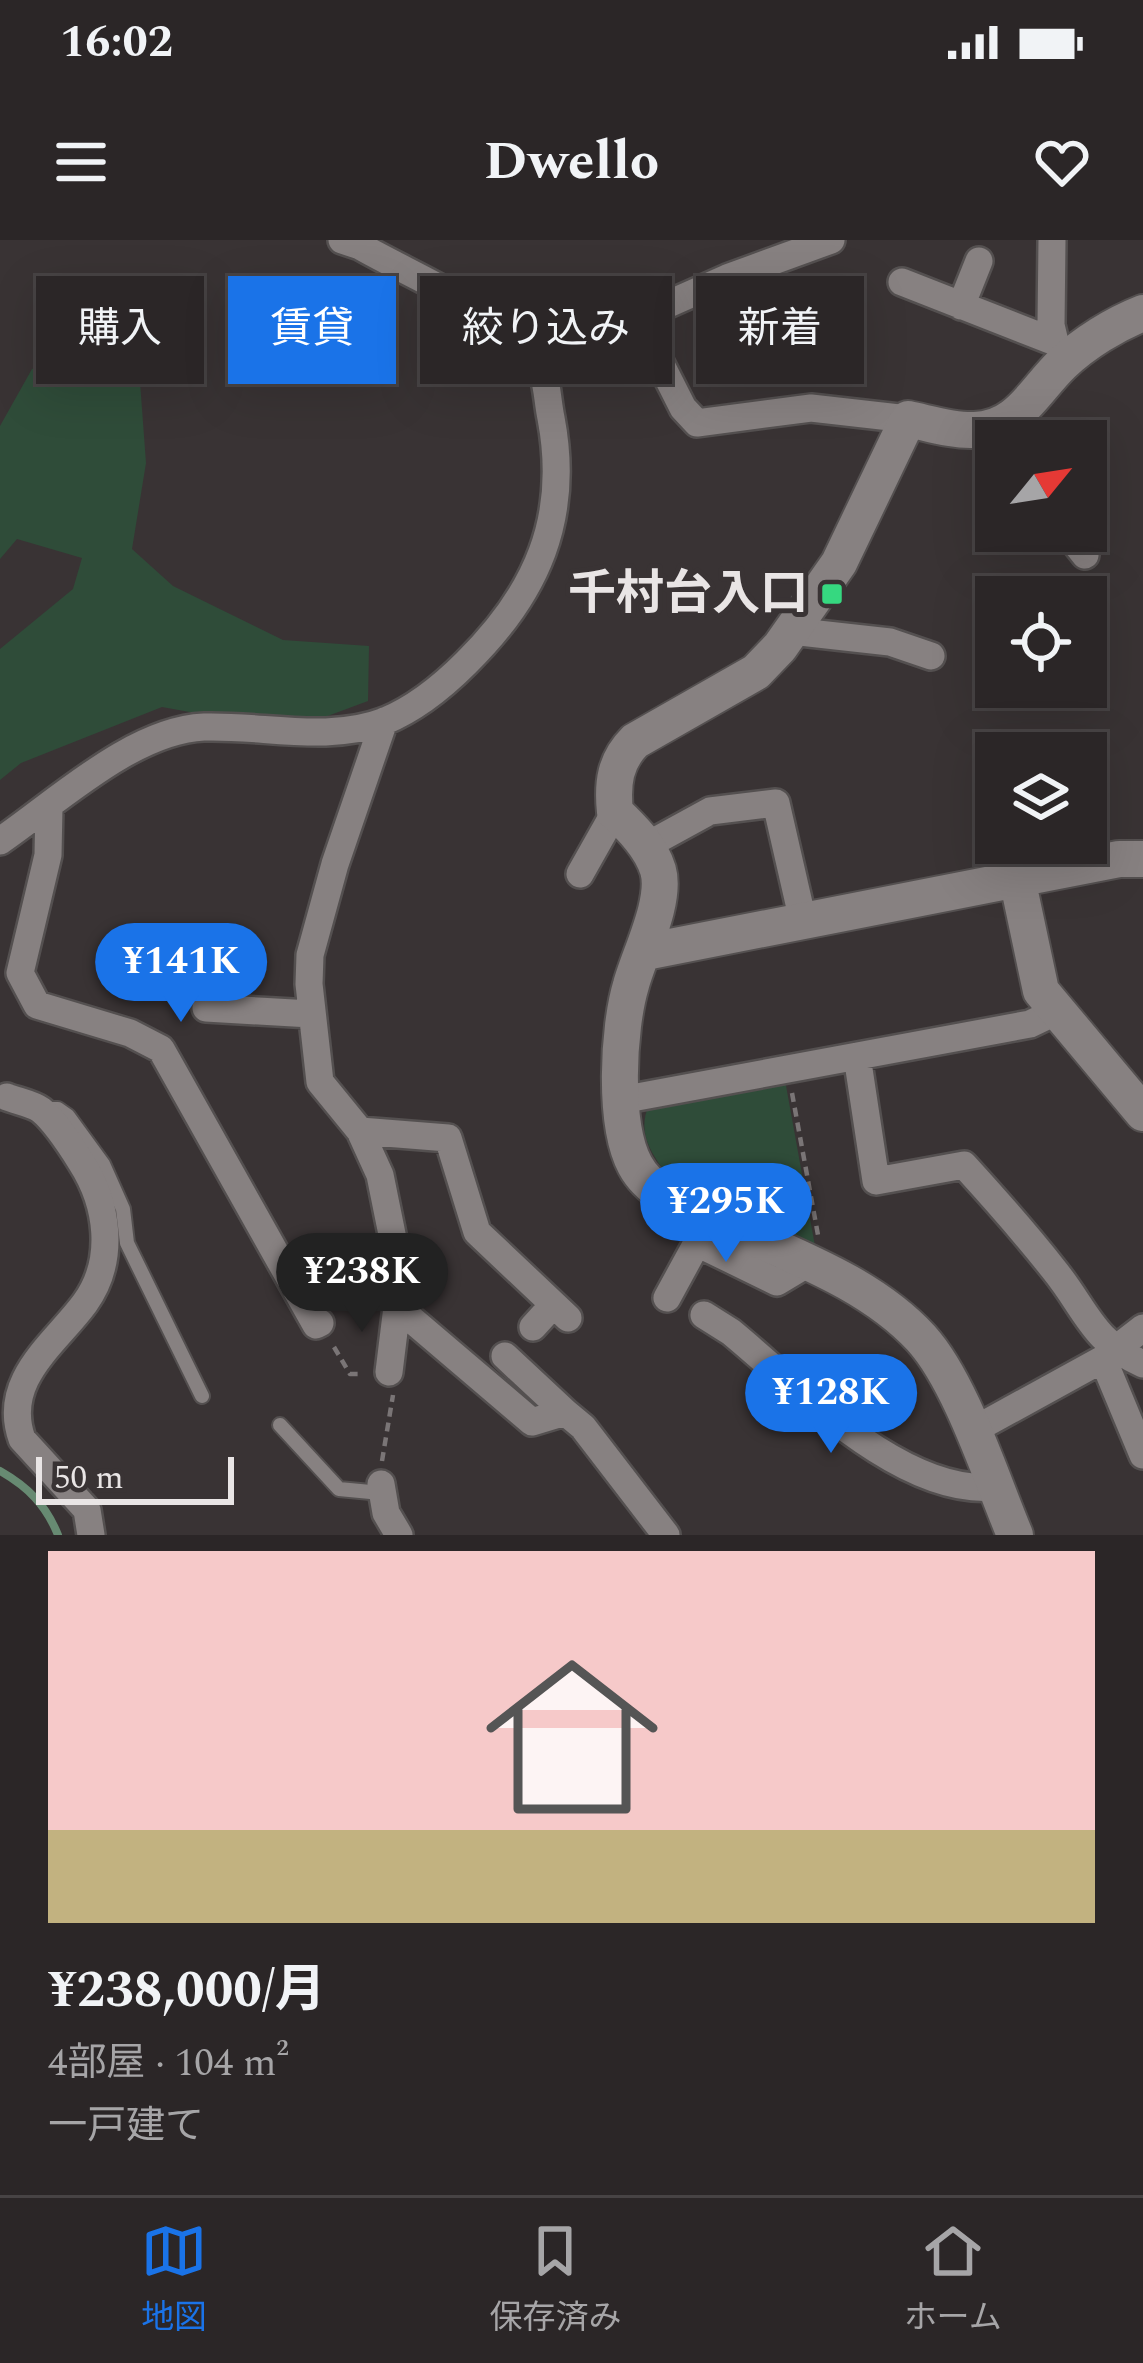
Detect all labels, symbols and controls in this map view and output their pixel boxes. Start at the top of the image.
text: 16:02 [60,8,173,77]
text: Dwello [484,121,659,203]
icon: menu [48,129,114,195]
icon: heart [1029,129,1095,195]
chip: 購入 [36,276,204,384]
chip: 賃貸 [228,276,396,384]
chip: 絞り込み [420,276,672,384]
chip: 新着 [696,276,864,384]
north arrow [975,420,1107,552]
map controls [975,420,1107,864]
place label: 千村台入口 [568,558,808,631]
button: locate [975,576,1107,708]
marker: 千村台入口 [819,581,845,607]
button: layers [975,732,1107,864]
pin: ¥141K [97,923,265,1025]
text: ¥141K [122,932,240,991]
pin: ¥295K [642,1163,810,1265]
text: ¥295K [667,1172,785,1231]
pin: ¥238K [278,1233,446,1335]
text: ¥238K [303,1242,421,1301]
pin: ¥128K [747,1354,915,1456]
text: ¥128K [772,1363,890,1422]
scale bar [36,1451,234,1504]
text: 50 m [54,1453,124,1503]
icon: home [464,1629,680,1845]
text: ¥238,000/月 [48,1952,326,2030]
text: 4部屋 · 104 m² [48,2034,289,2093]
text: 一戸建て [48,2097,204,2156]
tab: 地図 [141,2218,207,2343]
tab: 保存済み [489,2218,621,2343]
tab: ホーム [904,2218,1002,2343]

